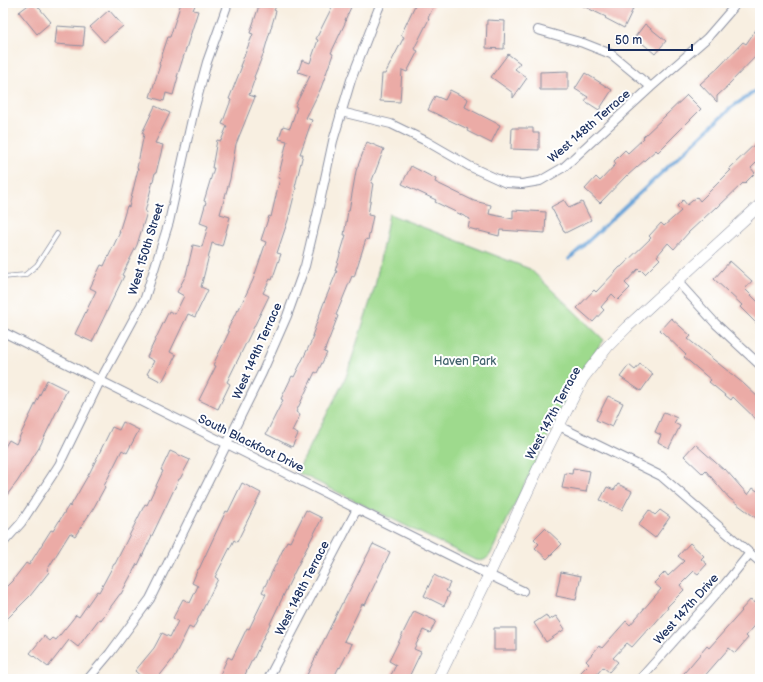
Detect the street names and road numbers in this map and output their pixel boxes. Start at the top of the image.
street label: West 148th Terrace [545,87,634,166]
street label: West 150th Street [125,201,168,297]
street label: West 149th Terrace [229,301,285,402]
street label: West 147th Terrace [523,364,584,462]
street label: South Blackfoot Drive [195,411,306,476]
street label: West 148th Terrace [272,538,333,638]
street label: West 147th Drive [651,571,722,648]

